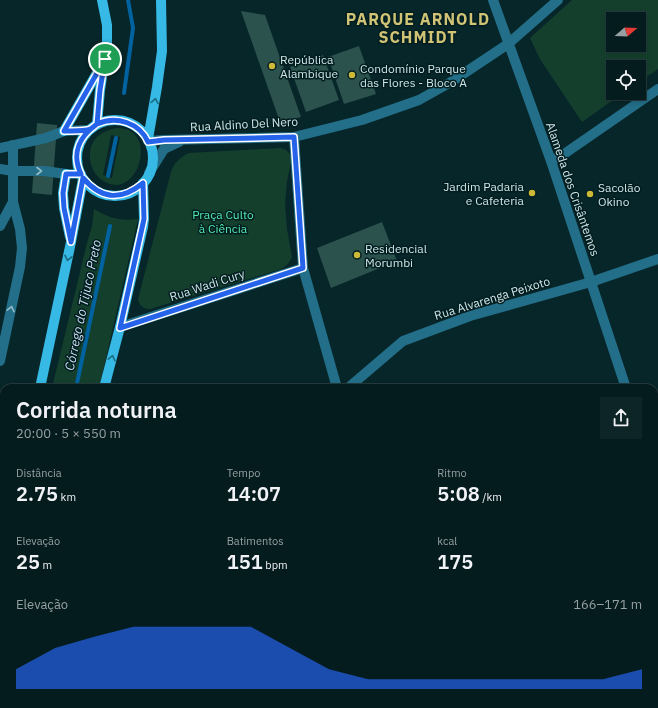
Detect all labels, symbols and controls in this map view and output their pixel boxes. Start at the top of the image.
district label: PARQUE ARNOLD SCHMIDT [346,9,490,47]
north arrow [606,12,646,52]
map controls [606,12,646,100]
pin [88,42,122,76]
icon: arrive [94,48,116,70]
place label: República Alambique [280,52,339,81]
button: locate [606,60,646,100]
marker: República Alambique [267,61,277,71]
place label: Condomínio Parque das Flores - Bloco A [360,61,467,90]
marker: Condomínio Parque das Flores - Bloco A [347,70,357,80]
one-way arrow [150,98,158,104]
street label: Rua Aldino Del Nero [190,114,299,134]
street label: Alameda dos Crisântemos [543,120,603,258]
one-way arrow [36,167,42,175]
place label: Jardim Padaria e Cafeteria [443,179,525,208]
place label: Sacolão Okino [598,180,641,209]
marker: Jardim Padaria e Cafeteria [527,188,537,198]
marker: Sacolão Okino [585,189,595,199]
park label: Praça Culto à Ciência [192,207,254,236]
water label: Córrego do Tijuco Preto [61,238,105,372]
place label: Residencial Morumbi [365,241,427,270]
marker: Residencial Morumbi [352,250,362,260]
one-way arrow [64,255,72,261]
street label: Rua Wadi Cury [167,266,247,304]
street label: Rua Alvarenga Peixoto [432,273,552,323]
one-way arrow [6,306,14,312]
one-way arrow [107,355,116,362]
text: Corrida noturna [16,395,177,424]
button: share [600,397,642,439]
text: 20:00 · 5 × 550 m [16,425,121,442]
text: Distância [16,466,62,480]
text: Tempo [227,466,260,480]
text: Ritmo [437,466,467,480]
text: 2.75 [16,480,58,507]
text: 14:07 [227,480,281,507]
text: 5:08 [437,480,480,507]
text: km [58,490,76,504]
text: /km [480,490,502,504]
text: Elevação [16,534,60,548]
text: Batimentos [227,534,284,548]
text: kcal [437,534,457,548]
text: 25 [16,548,40,575]
text: 151 [227,548,263,575]
text: 175 [437,548,473,575]
text: m [40,558,52,572]
text: bpm [263,558,288,572]
text: Elevação [16,596,68,613]
text: 166–171 m [573,596,642,613]

